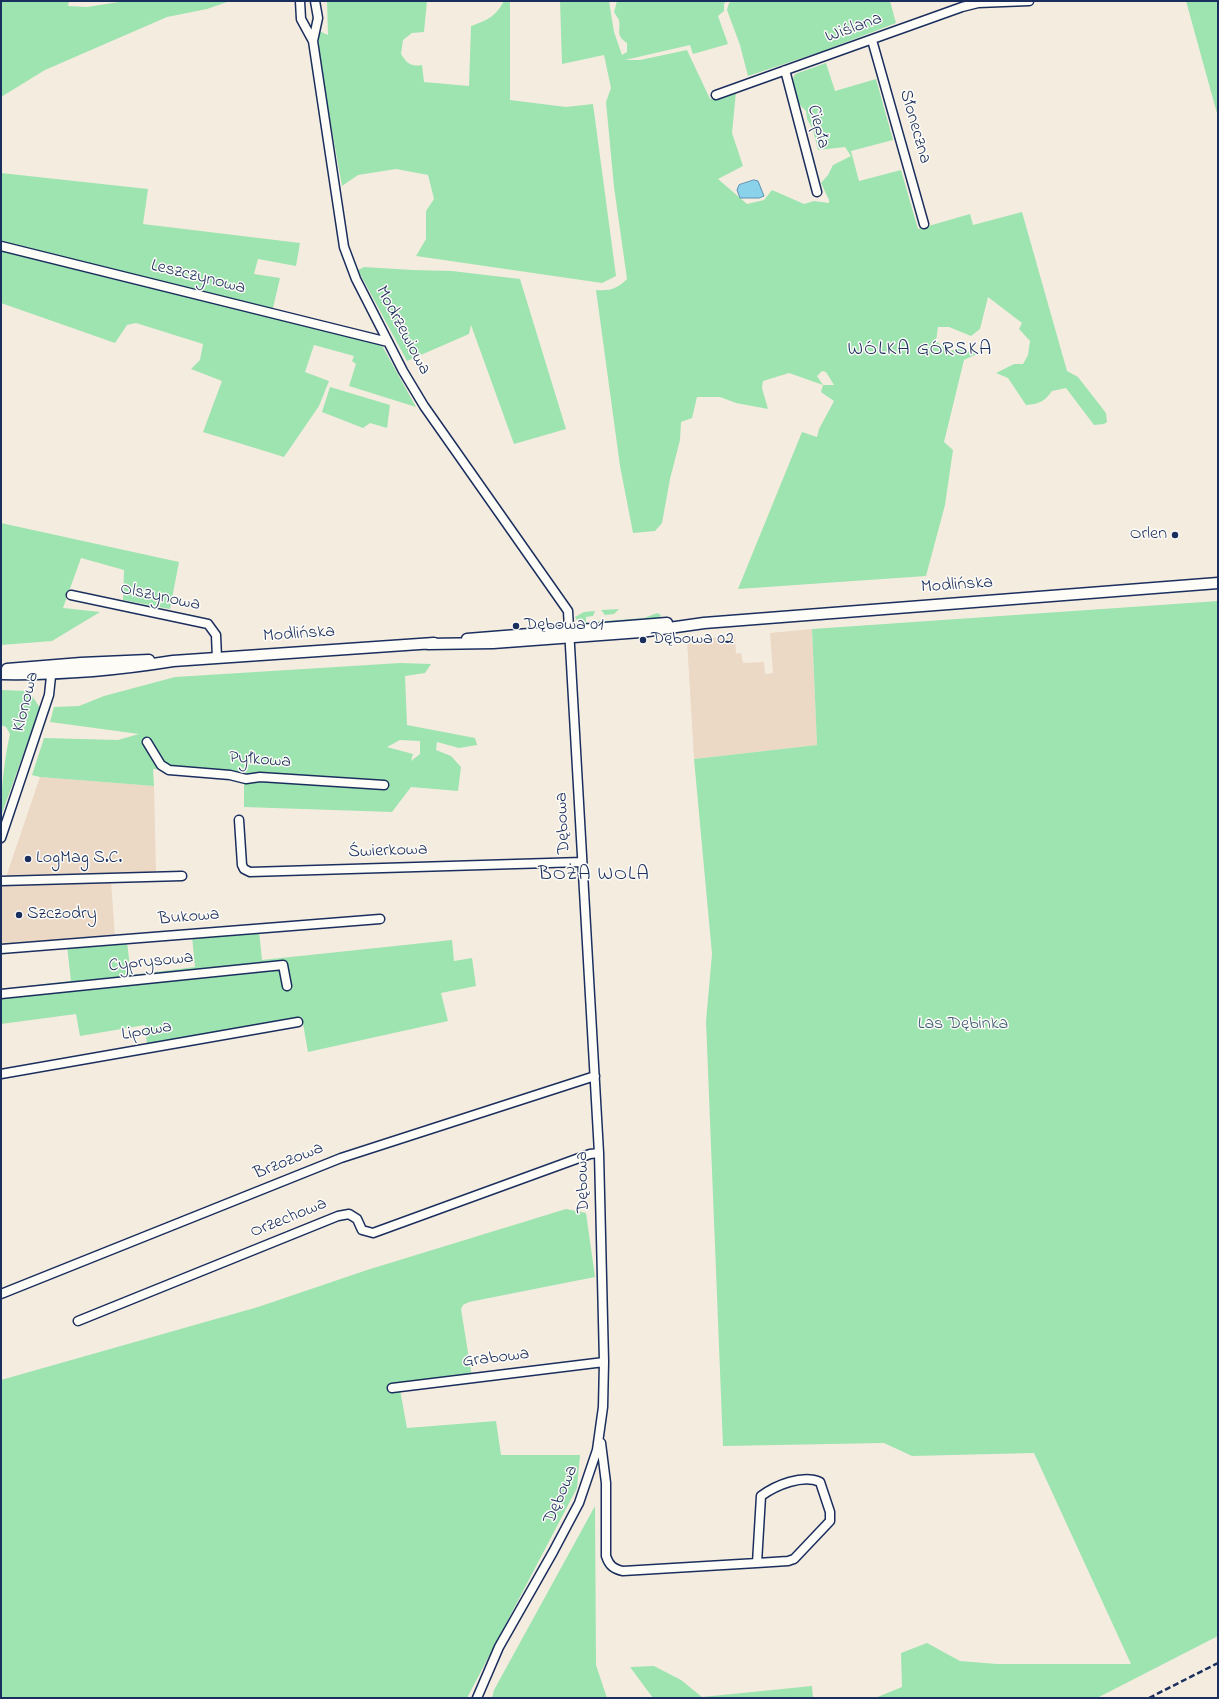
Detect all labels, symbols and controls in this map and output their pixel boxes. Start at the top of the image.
street label: Wiślana [823,9,885,49]
street label: Słoneczna [893,87,935,167]
street label: Ciepła [801,103,833,151]
street label: Leszczynowa [148,256,248,300]
street label: Modrzewiowa [370,283,434,379]
district label: WÓLKA GÓRSKA [848,339,992,363]
place label: Orlen [1130,524,1167,546]
marker: Orlen [1170,530,1180,540]
street label: Modlińska [920,573,994,599]
street label: Olszynowa [118,579,202,617]
place label: Dębowa 01 [524,615,604,637]
marker: Dębowa 01 [511,621,521,631]
street label: Modlińska [262,622,336,648]
place label: Dębowa 02 [651,629,734,651]
marker: Dębowa 02 [638,635,648,645]
street label: Klonowa [9,670,45,734]
street label: Pyłkowa [228,748,292,774]
street label: Dębowa [552,792,576,854]
street label: Świerkowa [348,840,428,864]
place label: LogMag S.C. [36,848,122,870]
marker: LogMag S.C. [23,854,33,864]
district label: BOŻA WOLA [538,864,650,888]
place label: Szczodry [27,904,97,926]
street label: Bukowa [158,905,220,931]
marker: Szczodry [14,910,24,920]
street label: Cyprysowa [107,948,195,978]
park label: Las Dębinka [918,1014,1008,1036]
street label: Lipowa [120,1017,174,1047]
street label: Brzozowa [251,1138,327,1186]
street label: Dębowa [572,1151,596,1213]
street label: Orzechowa [248,1194,330,1244]
street label: Grabowa [461,1344,531,1374]
street label: Dębowa [540,1462,584,1528]

